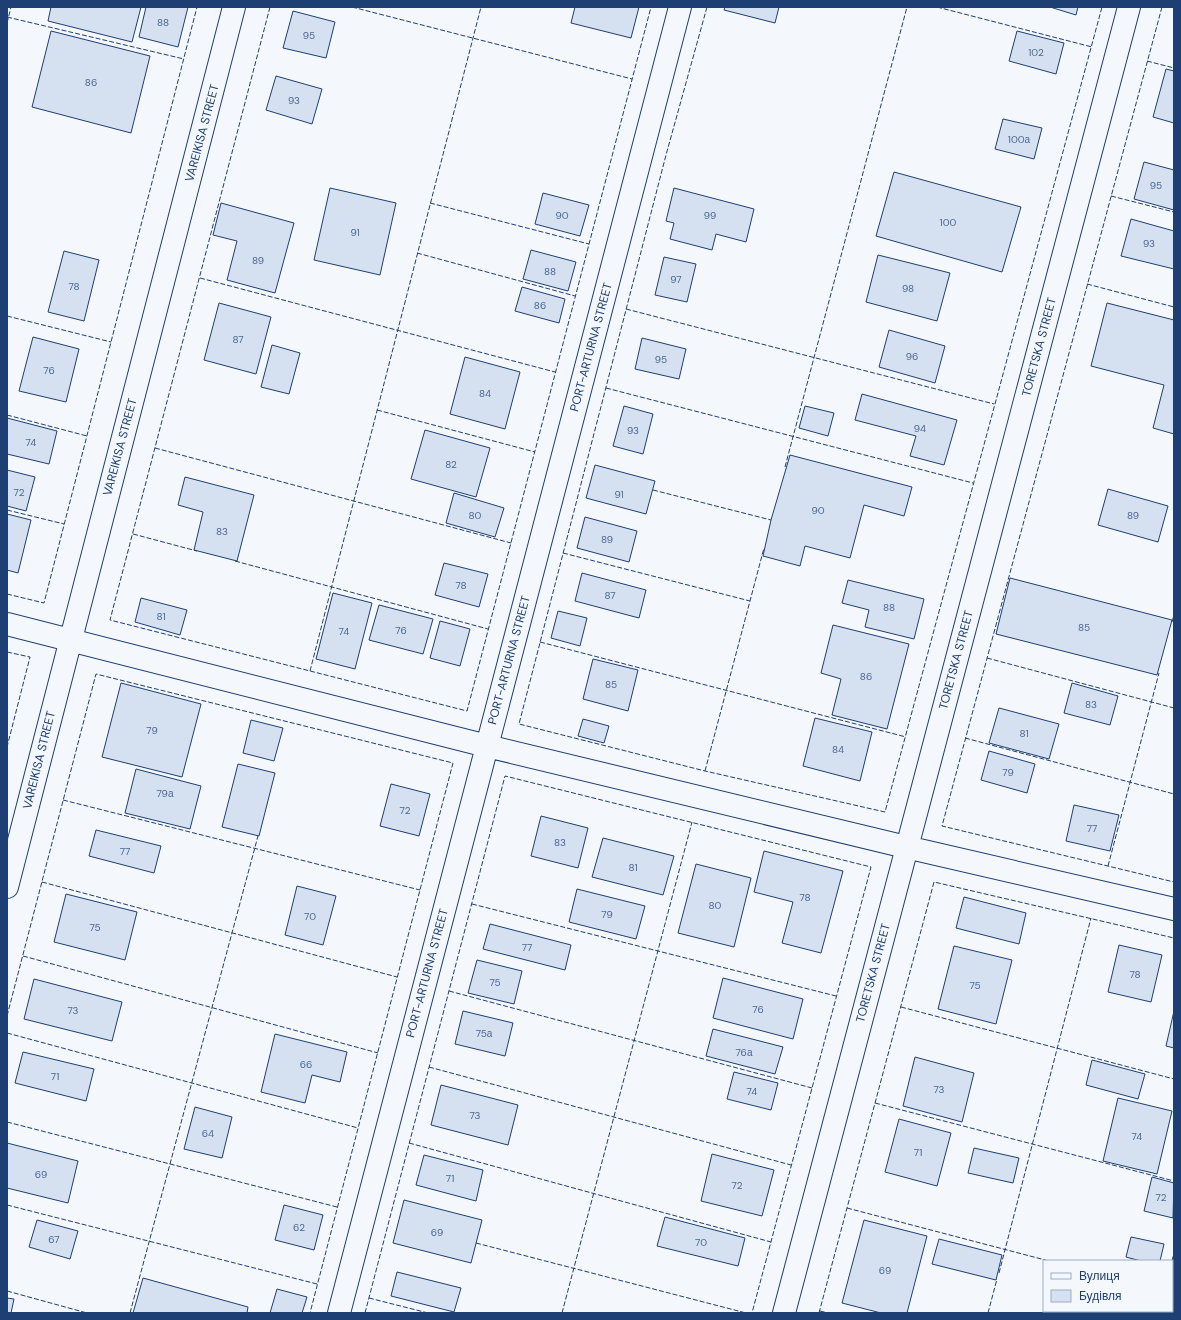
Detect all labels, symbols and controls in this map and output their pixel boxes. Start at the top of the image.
house number: 88 [157,16,169,29]
house number: 95 [303,29,315,42]
house number: 102 [1028,46,1044,59]
house number: 86 [85,76,97,89]
street label: VAREIKISA STREET [181,82,223,184]
house number: 93 [288,94,300,107]
house number: 100а [1008,133,1031,146]
house number: 95 [1150,179,1162,192]
house number: 90 [555,209,569,222]
house number: 99 [704,209,716,222]
house number: 100 [940,216,957,229]
house number: 91 [350,226,360,239]
house number: 93 [1143,237,1155,250]
house number: 89 [252,254,264,267]
house number: 88 [544,265,556,278]
house number: 97 [670,273,682,286]
house number: 78 [68,280,80,293]
street label: PORT-ARTURNA STREET [566,281,616,413]
house number: 98 [902,282,914,295]
street label: TORETSKA STREET [1018,295,1060,398]
house number: 86 [534,299,546,312]
house number: 87 [232,333,244,346]
house number: 96 [906,350,918,363]
house number: 95 [655,353,667,366]
house number: 76 [43,364,55,377]
house number: 84 [479,387,491,400]
street label: VAREIKISA STREET [99,396,141,498]
house number: 94 [914,422,926,435]
house number: 93 [627,424,639,437]
house number: 74 [26,436,36,449]
house number: 82 [445,458,457,471]
house number: 72 [14,486,25,499]
house number: 91 [614,488,624,501]
house number: 90 [811,504,825,517]
house number: 80 [469,509,482,522]
house number: 89 [1127,509,1139,522]
house number: 83 [216,525,228,538]
house number: 89 [601,533,613,546]
house number: 78 [455,579,467,592]
house number: 87 [604,589,616,602]
street label: PORT-ARTURNA STREET [484,594,534,726]
house number: 88 [883,601,895,614]
street label: TORETSKA STREET [935,608,977,711]
house number: 81 [157,610,166,623]
house number: 85 [1078,621,1090,634]
house number: 76 [395,624,407,637]
house number: 74 [339,625,349,638]
house number: 86 [860,670,872,683]
house number: 85 [605,678,617,691]
house number: 83 [1085,698,1097,711]
street label: VAREIKISA STREET [19,709,59,811]
house number: 79 [146,724,158,737]
house number: 81 [1020,727,1029,740]
house number: 84 [832,743,844,756]
house number: 79 [1002,766,1014,779]
house number: 79а [157,787,174,800]
house number: 72 [400,804,411,817]
house number: 77 [1087,822,1097,835]
house number: 83 [554,836,566,849]
house number: 77 [120,845,130,858]
house number: 81 [629,861,638,874]
house number: 78 [799,891,811,904]
house number: 80 [709,899,722,912]
street label: PORT-ARTURNA STREET [402,907,452,1039]
house number: 79 [601,908,613,921]
house number: 70 [304,910,316,923]
house number: 75 [89,921,101,934]
street label: TORETSKA STREET [852,921,894,1024]
house number: 77 [522,941,532,954]
house number: 78 [1129,968,1141,981]
house number: 75 [489,976,501,989]
house number: 75 [969,979,981,992]
house number: 76 [752,1003,764,1016]
house number: 73 [68,1004,79,1017]
house number: 75а [476,1027,493,1040]
house number: 76а [736,1046,753,1059]
house number: 66 [300,1058,312,1071]
house number: 71 [51,1070,59,1083]
house number: 73 [934,1083,945,1096]
house number: 74 [747,1085,757,1098]
house number: 73 [470,1109,481,1122]
house number: 64 [202,1127,214,1140]
house number: 74 [1132,1130,1142,1143]
house number: 71 [914,1146,922,1159]
house number: 69 [35,1168,47,1181]
house number: 71 [446,1172,454,1185]
house number: 72 [732,1179,743,1192]
house number: 72 [1156,1191,1167,1204]
house number: 62 [293,1221,305,1234]
house number: 69 [431,1226,443,1239]
house number: 67 [48,1233,60,1246]
house number: 70 [695,1236,707,1249]
legend [1043,1260,1173,1312]
house number: 69 [879,1264,891,1277]
text: Вулиця [1079,1268,1120,1284]
text: Будівля [1079,1288,1121,1304]

